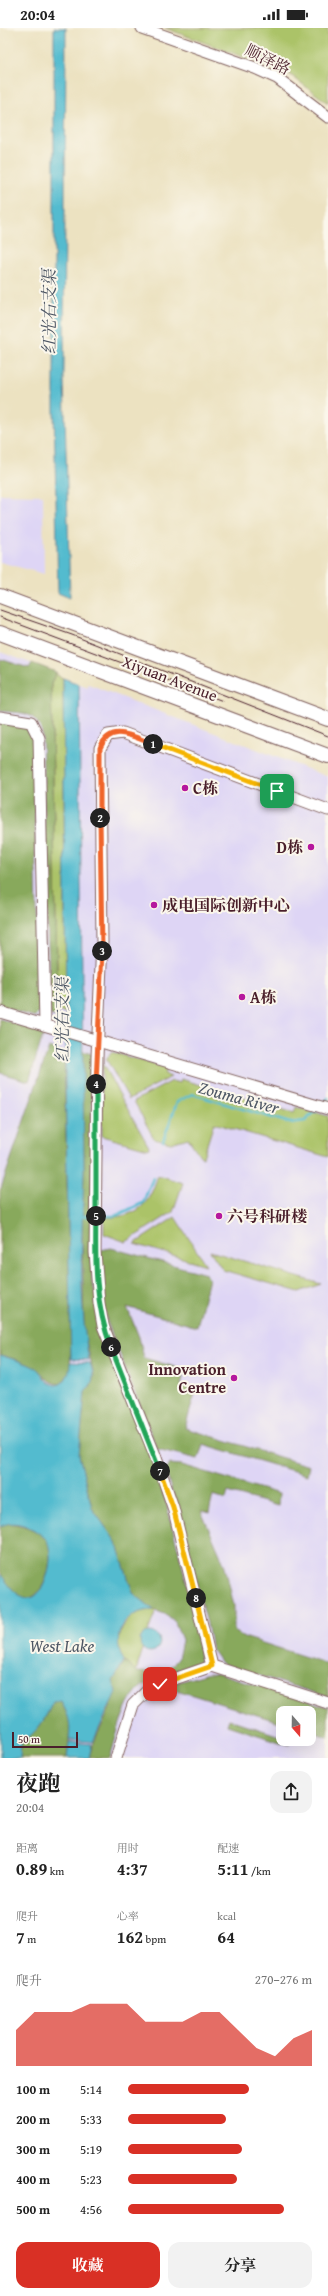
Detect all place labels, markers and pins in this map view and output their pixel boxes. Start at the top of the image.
pin: 1 [143,734,163,754]
pin [260,774,294,808]
place label: C栋 [193,776,218,800]
marker: C栋 [180,783,190,793]
pin: 2 [90,808,110,828]
place label: D栋 [277,835,303,859]
marker: D栋 [306,842,316,852]
place label: 成电国际创新中心 [162,893,290,917]
marker: 成电国际创新中心 [149,900,159,910]
pin: 3 [92,941,112,961]
place label: A栋 [250,985,276,1009]
marker: A栋 [237,992,247,1002]
pin: 4 [86,1074,106,1094]
place label: 六号科研楼 [227,1204,307,1228]
pin: 5 [86,1206,106,1226]
marker: 六号科研楼 [214,1211,224,1221]
pin: 6 [101,1337,121,1357]
place label: Innovation Centre [148,1357,227,1399]
marker: Innovation Centre [229,1373,239,1383]
pin: 7 [150,1461,170,1481]
pin: 8 [186,1588,206,1608]
pin [143,1667,177,1701]

